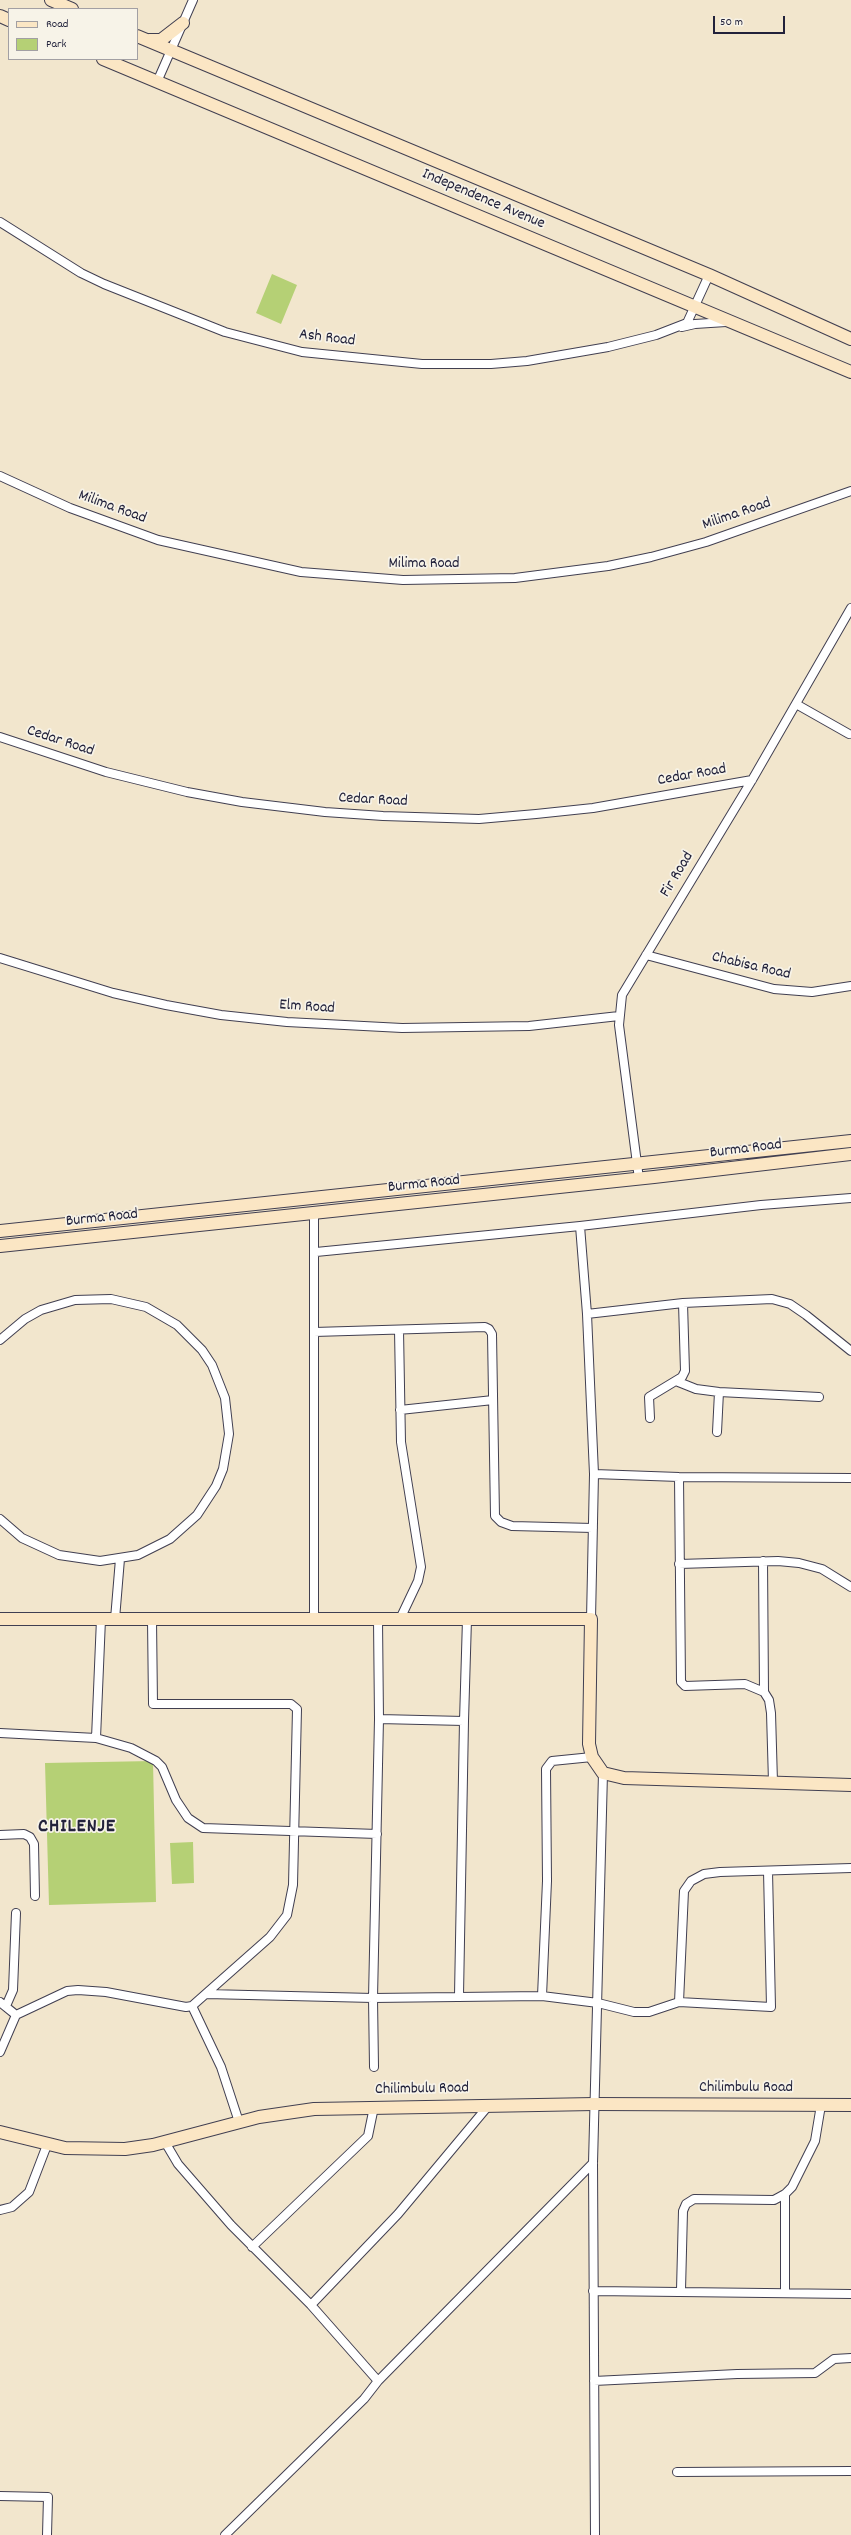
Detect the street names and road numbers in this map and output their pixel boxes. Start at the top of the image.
street label: Independence Avenue [419,165,547,235]
street label: Ash Road [298,326,356,352]
street label: Milima Road [75,487,149,529]
street label: Milima Road [700,494,774,536]
street label: Milima Road [388,555,460,575]
street label: Cedar Road [24,722,96,762]
street label: Cedar Road [656,761,728,791]
street label: Cedar Road [338,790,408,812]
street label: Fir Road [657,849,699,901]
street label: Chabisa Road [710,949,792,985]
street label: Elm Road [279,996,335,1020]
street label: Burma Road [709,1136,783,1164]
street label: Burma Road [387,1172,461,1198]
street label: Burma Road [65,1206,139,1232]
street label: Chilimbulu Road [699,2079,793,2099]
street label: Chilimbulu Road [375,2080,469,2100]

